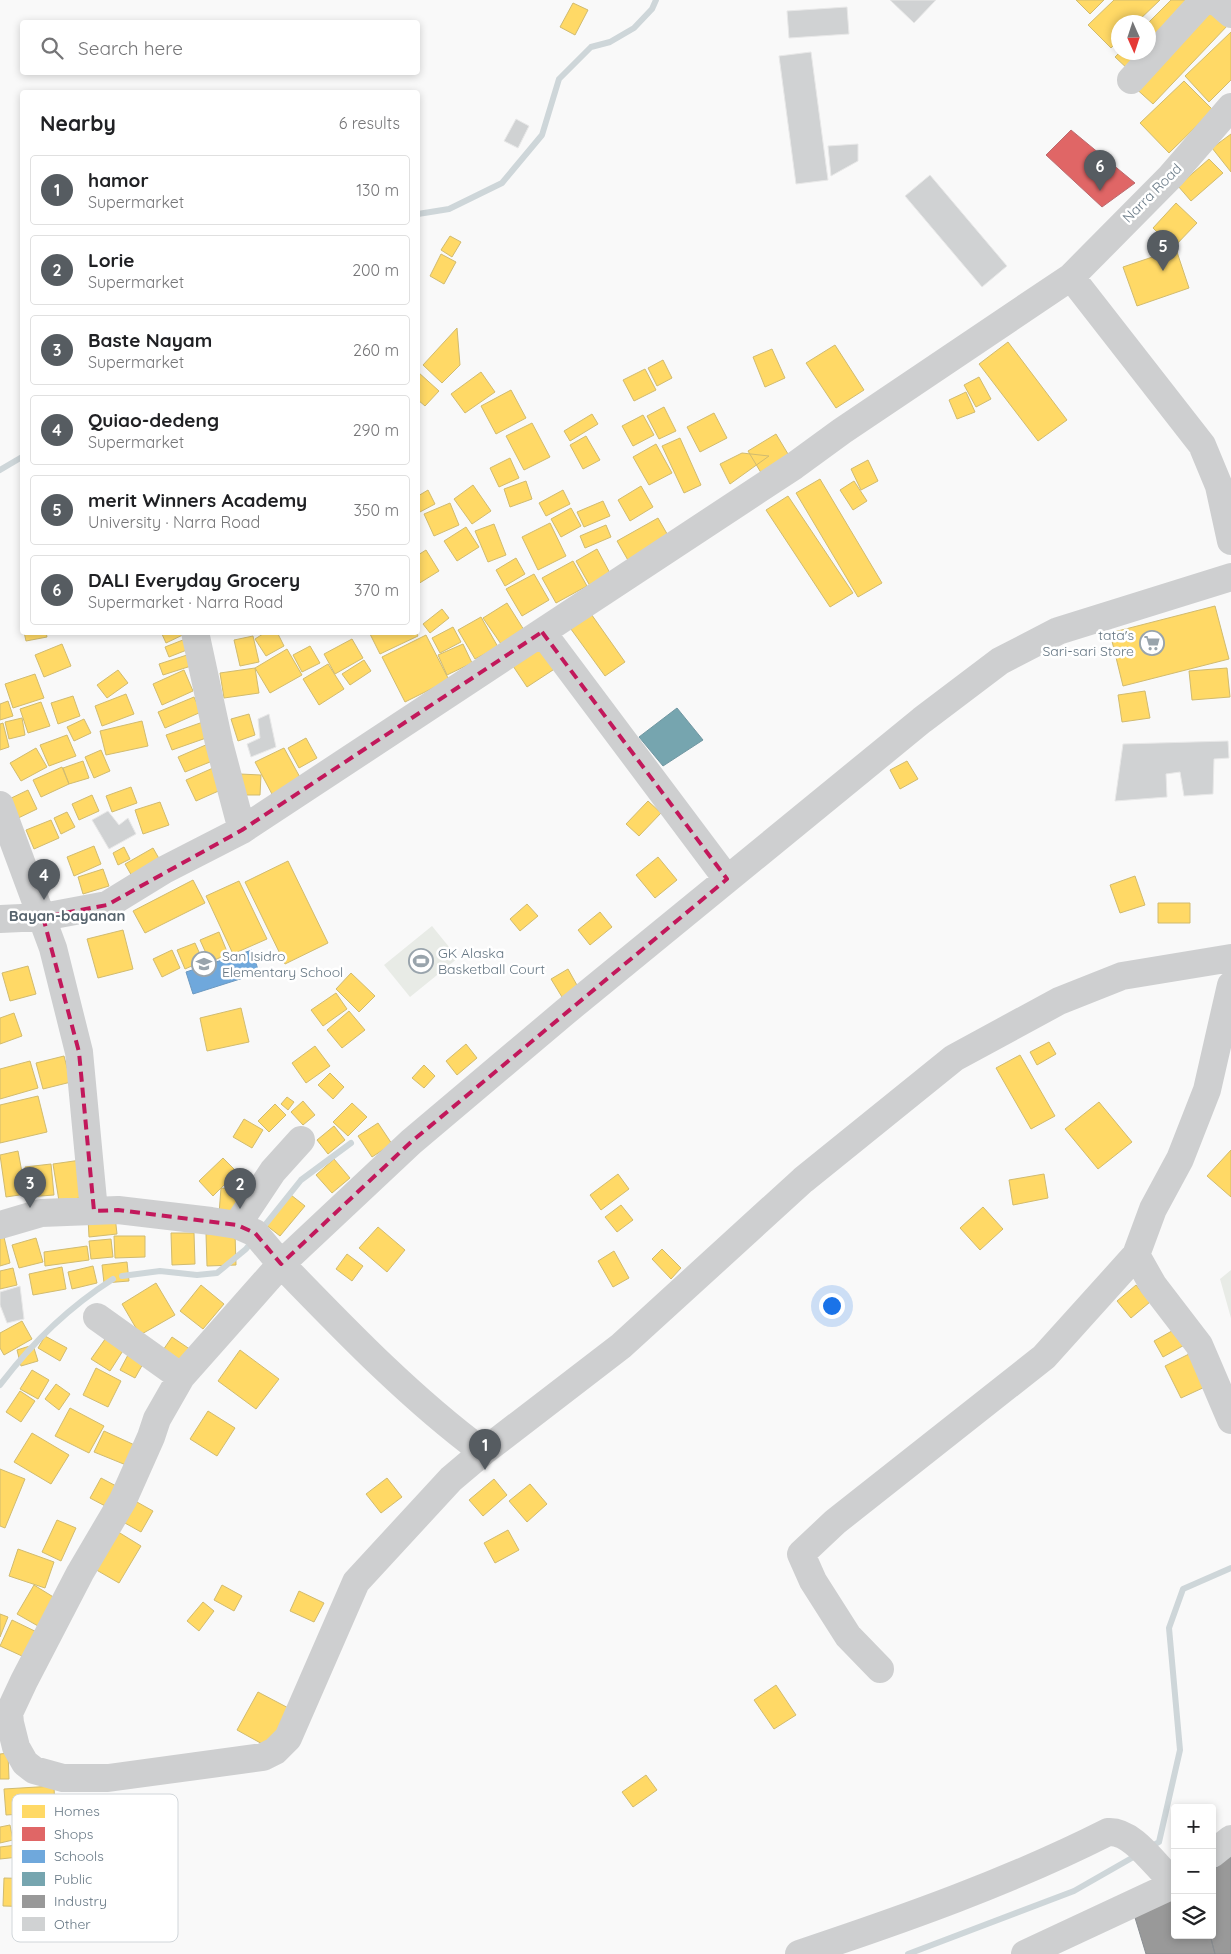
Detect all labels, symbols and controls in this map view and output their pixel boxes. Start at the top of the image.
north arrow [1111,15,1156,60]
search box [20,20,420,75]
icon: search [38,34,66,62]
text: Search here [78,36,183,60]
text: Nearby [40,110,116,136]
text: 6 results [339,113,400,133]
pin: 6 [1084,150,1116,191]
street label: Narra Road [1119,160,1185,226]
text: hamor [88,168,149,192]
text: 1 [54,180,60,200]
text: 130 m [356,180,399,200]
text: Supermarket [88,192,184,212]
pin: 5 [1147,230,1179,271]
text: Lorie [88,248,134,272]
text: 2 [52,260,62,280]
text: 200 m [352,260,399,280]
text: Supermarket [88,272,184,292]
text: Baste Nayam [88,328,212,352]
text: 3 [53,340,61,360]
text: 260 m [353,340,399,360]
text: Supermarket [88,352,184,372]
text: Quiao-dedeng [88,408,219,432]
text: 4 [52,420,62,440]
text: 290 m [353,420,399,440]
text: Supermarket [88,432,184,452]
text: merit Winners Academy [88,488,307,512]
text: 5 [52,500,62,520]
text: 350 m [353,500,399,520]
text: University · Narra Road [88,512,260,532]
text: DALI Everyday Grocery [88,568,300,592]
text: 6 [53,580,61,600]
text: 370 m [354,580,399,600]
text: Supermarket · Narra Road [88,592,283,612]
place label: tata's Sari-sari Store [1042,626,1134,660]
supermarket icon: tata's Sari-sari Store [1139,630,1165,656]
pin: 4 [28,859,60,900]
district label: Bayan-bayanan [9,906,125,925]
place label: GK Alaska Basketball Court [438,944,545,978]
place label: San Isidro Elementary School [222,947,343,981]
sports icon: GK Alaska Basketball Court [408,948,434,974]
school or university icon: San Isidro Elementary School [191,951,217,977]
pin: 3 [14,1167,46,1208]
pin: 2 [224,1168,256,1209]
your location [819,1293,845,1319]
pin: 1 [469,1429,501,1470]
legend [12,1794,178,1942]
text: Homes [54,1802,100,1820]
map controls [1171,1804,1216,1939]
button: + [1171,1804,1216,1849]
text: Shops [54,1825,93,1843]
text: Schools [54,1847,104,1865]
button: − [1171,1849,1216,1894]
text: Public [54,1870,92,1888]
text: Industry [54,1892,107,1910]
button: layers [1171,1894,1216,1939]
text: Other [54,1915,91,1933]

